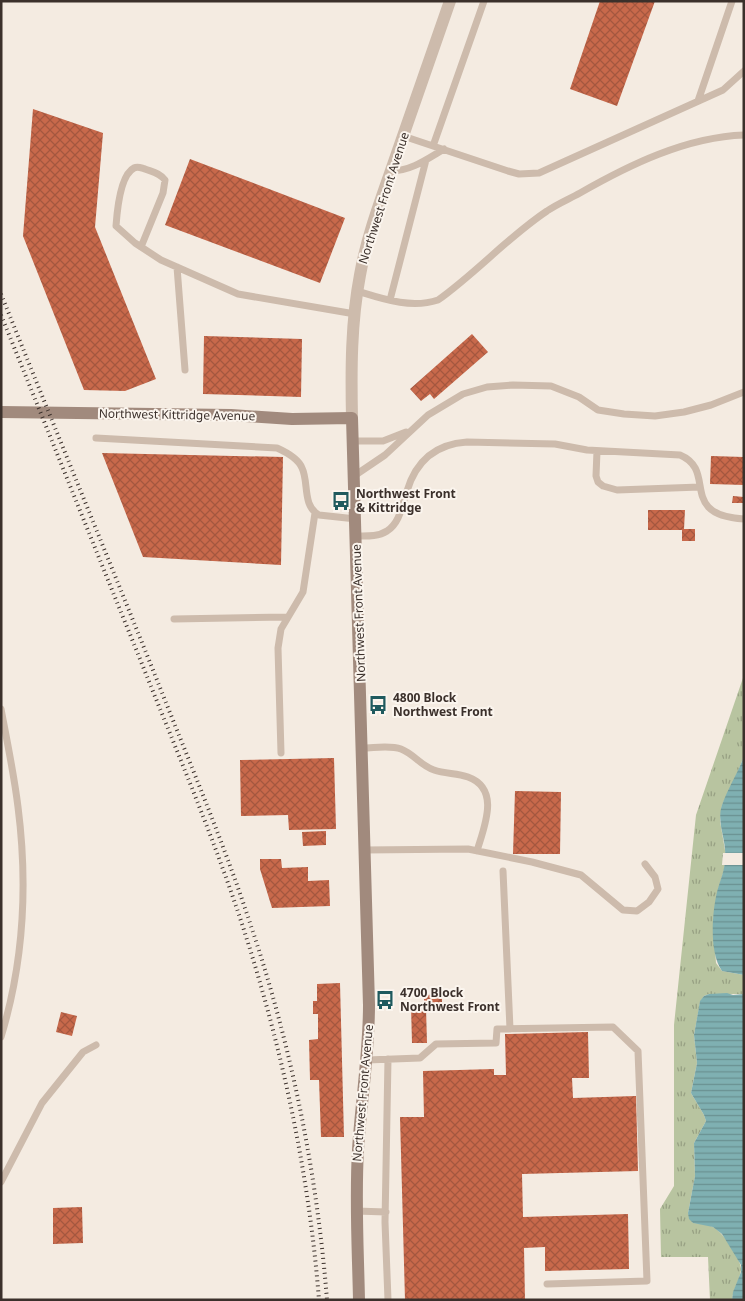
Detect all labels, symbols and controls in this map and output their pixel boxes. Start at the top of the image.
street label: Northwest Front Avenue [354,130,413,266]
street label: Northwest Kittridge Avenue [99,405,256,424]
place label: Northwest Front & Kittridge [356,485,456,516]
bus stop icon: Northwest Front & Kittridge [330,490,352,512]
street label: Northwest Front Avenue [348,544,369,682]
place label: 4800 Block Northwest Front [393,689,493,720]
bus stop icon: 4800 Block Northwest Front [367,694,389,716]
place label: 4700 Block Northwest Front [400,984,500,1015]
bus stop icon: 4700 Block Northwest Front [374,989,396,1011]
street label: Northwest Front Avenue [348,1023,377,1162]

